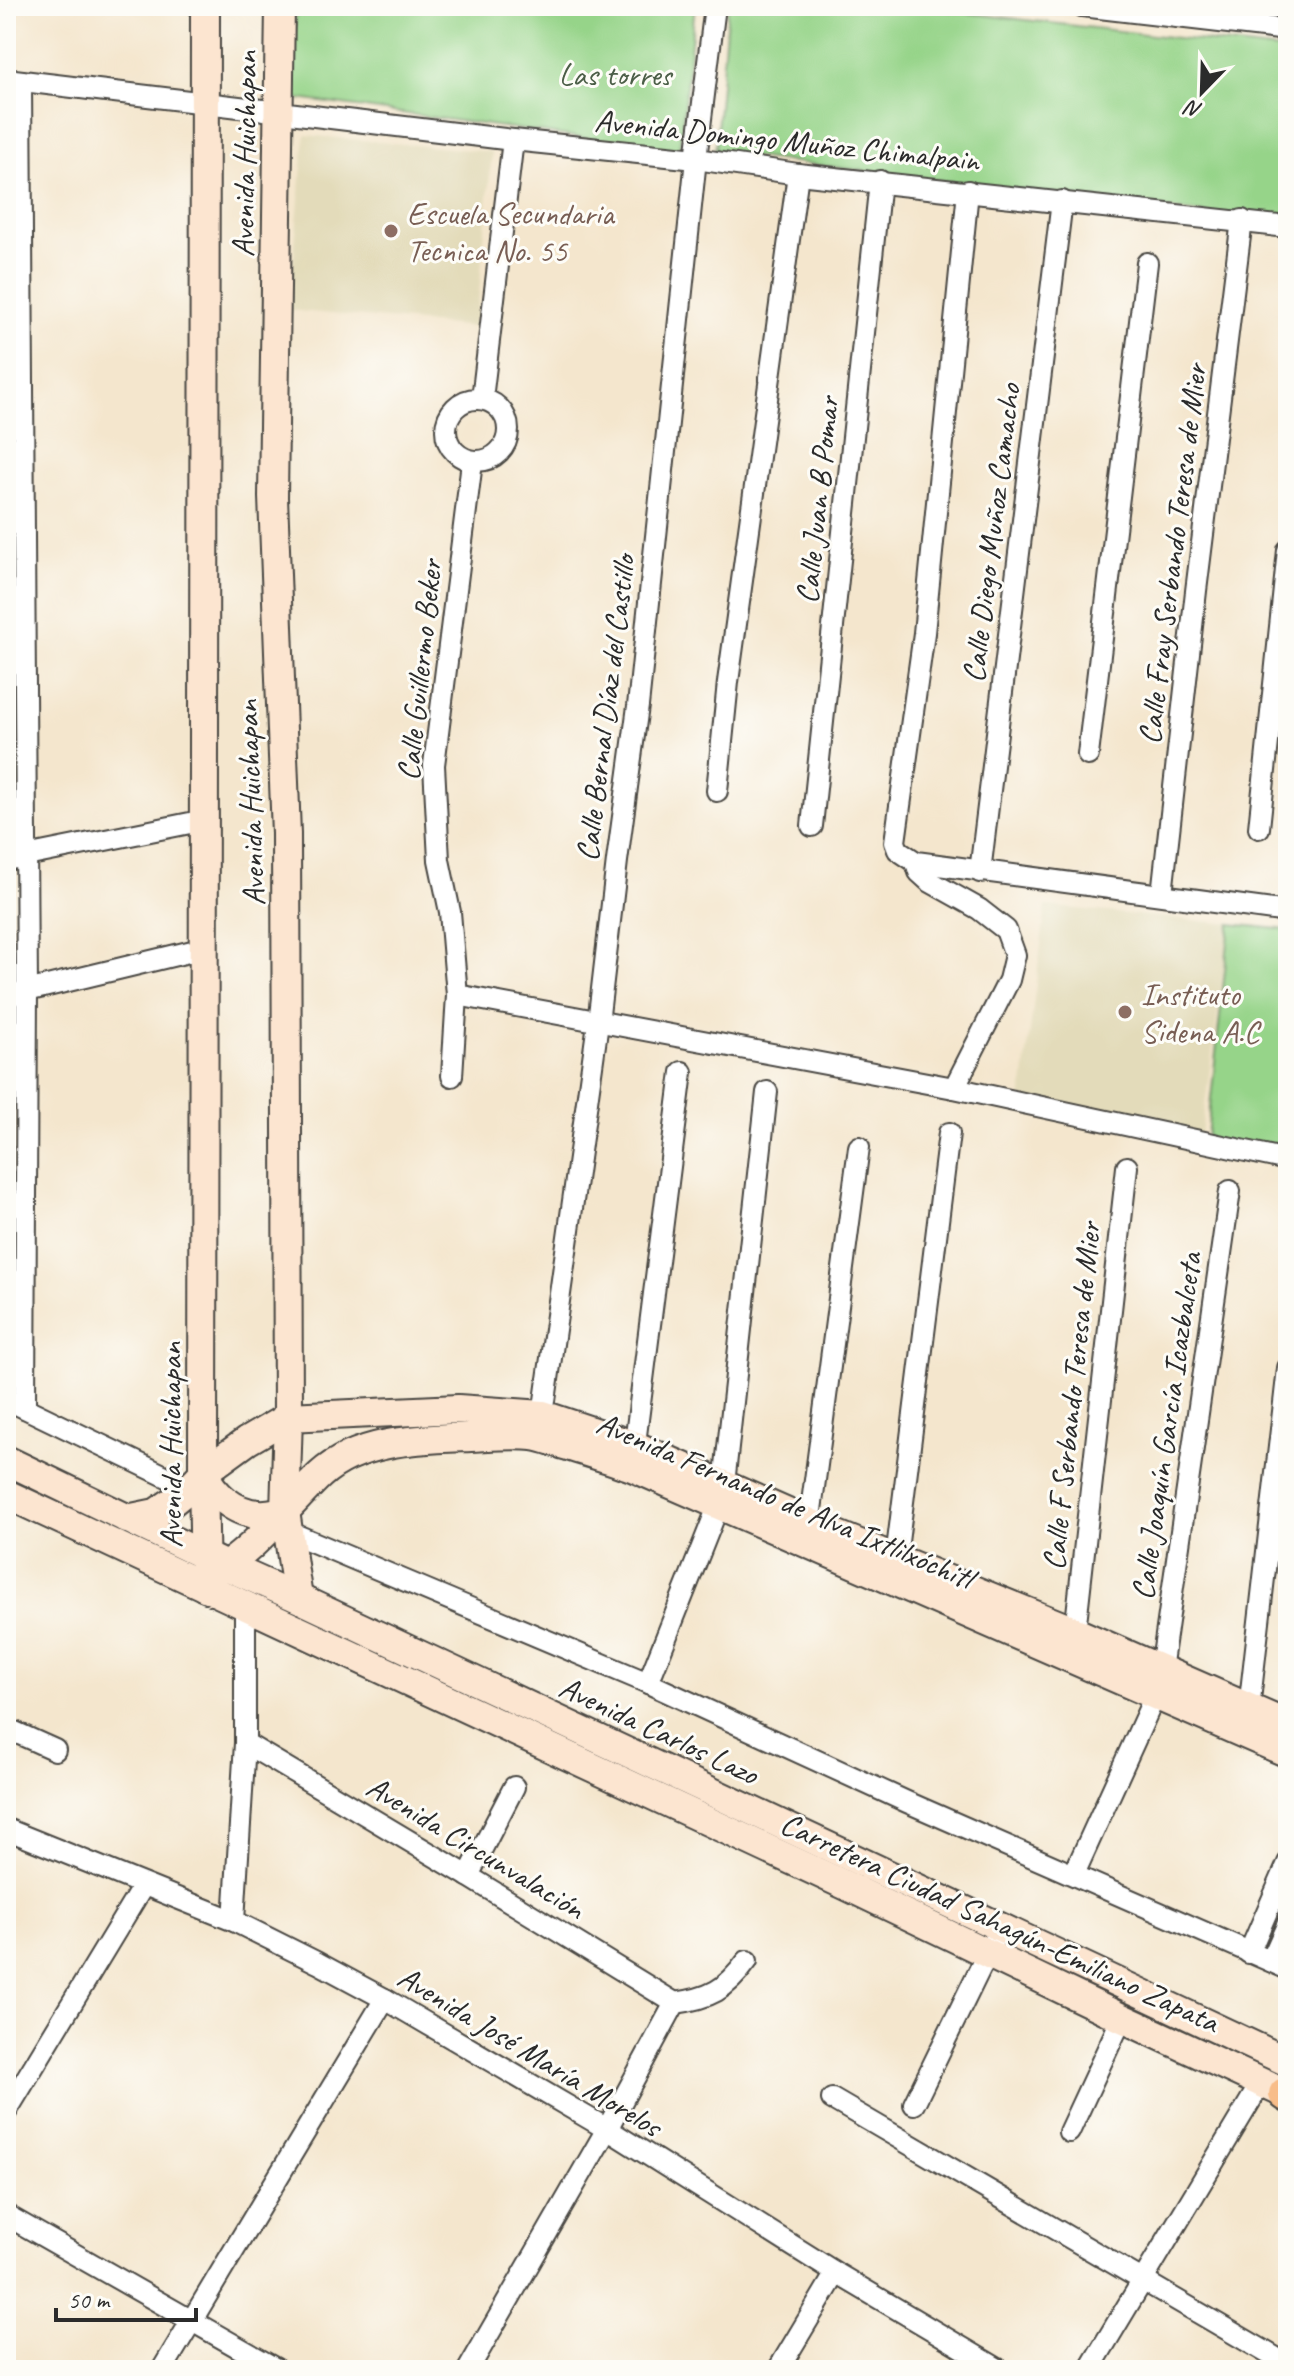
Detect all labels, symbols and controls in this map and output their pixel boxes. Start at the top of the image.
street label: Avenida Huichapan [222,49,267,257]
north arrow [1162,52,1242,132]
park label: Las torres [559,54,673,95]
text: N [1180,93,1206,125]
street label: Avenida Domingo Muñoz Chimalpain [593,100,983,181]
place label: Escuela Secundaria Tecnica No. 55 [407,193,616,271]
marker: Escuela Secundaria Tecnica No. 55 [382,222,400,240]
street label: Calle Fray Serbando Teresa de Mier [1129,359,1216,746]
street label: Calle Diego Muñoz Camacho [953,380,1030,685]
street label: Calle Juan B Pomar [786,392,849,605]
street label: Calle Bernal Díaz del Castillo [566,549,645,863]
street label: Calle Guillermo Beker [387,555,452,783]
street label: Avenida Huichapan [226,698,275,907]
place label: Instituto Sidena A.C [1141,974,1262,1052]
marker: Instituto Sidena A.C [1116,1003,1134,1021]
street label: Calle F Serbando Teresa de Mier [1033,1218,1110,1572]
street label: Calle Joaquín García Icazbalceta [1122,1248,1211,1602]
street label: Avenida Huichapan [150,1340,191,1548]
street label: Avenida Fernando de Alva Ixtlilxóchitl [591,1403,984,1601]
street label: Avenida Carlos Lazo [553,1666,766,1795]
street label: Avenida Circunvalación [359,1766,594,1930]
street label: Carretera Ciudad Sahagún-Emiliano Zapata [774,1803,1227,2043]
street label: Avenida José María Morelos [390,1956,672,2148]
scale bar [56,2272,196,2322]
text: 50 m [68,2285,111,2315]

